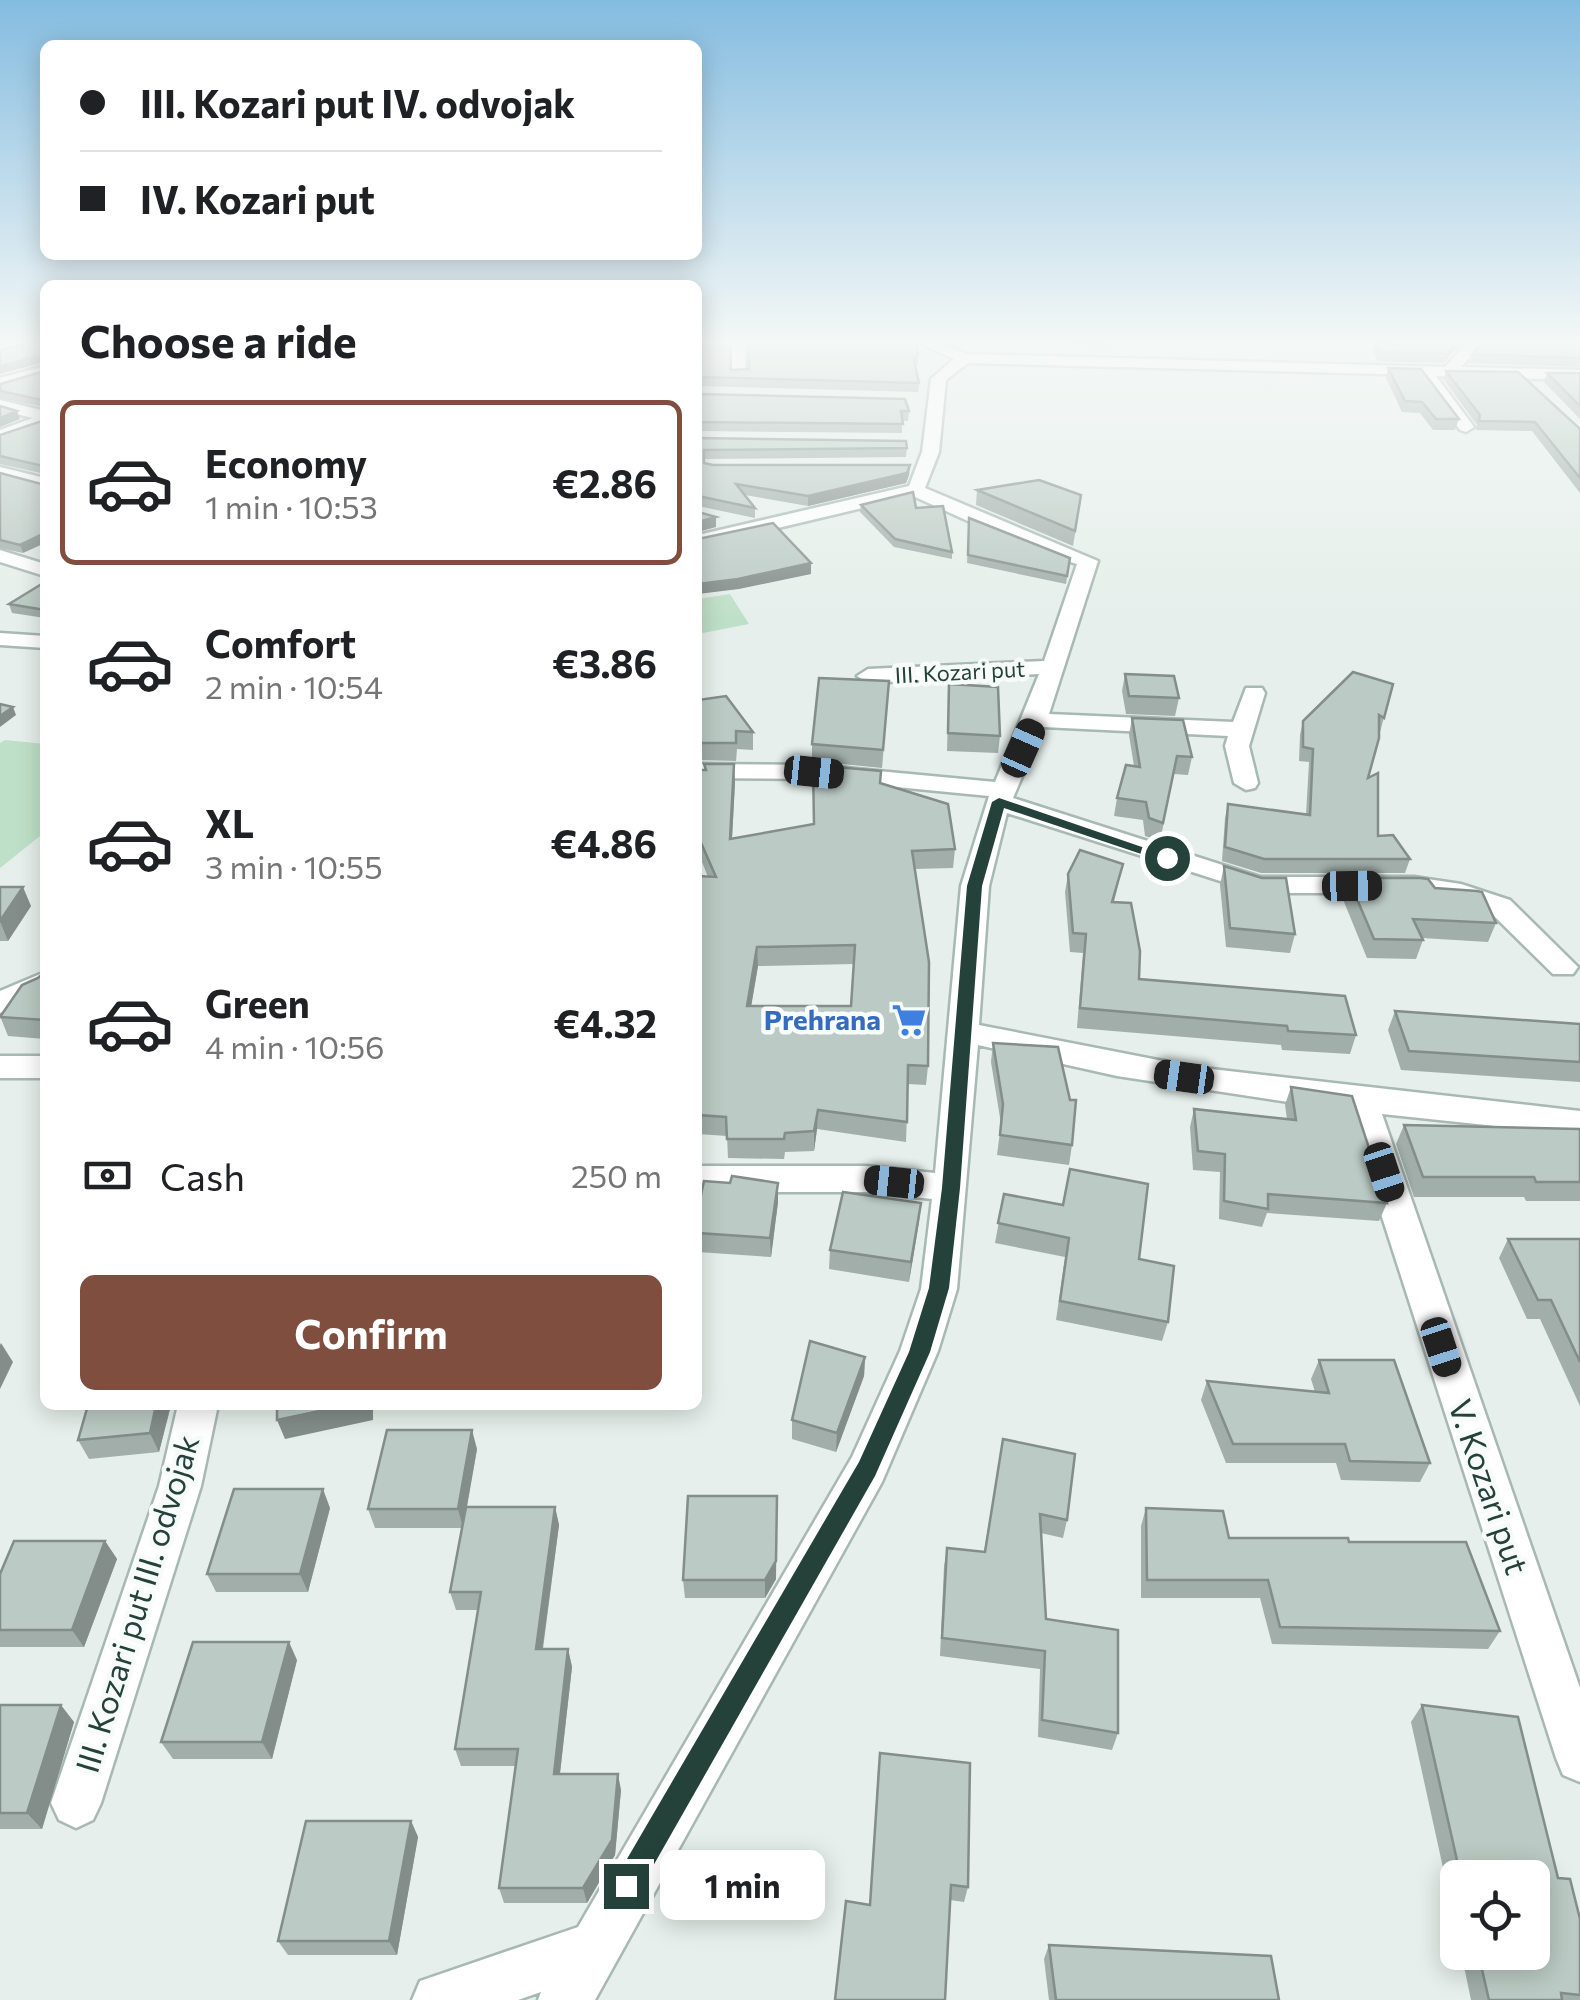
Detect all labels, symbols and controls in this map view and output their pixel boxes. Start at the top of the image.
text: III. Kozari put IV. odvojak [140,79,575,126]
text: IV. Kozari put [140,175,375,222]
text: Choose a ride [80,312,357,367]
icon: car [85,438,175,528]
text: Economy [205,439,367,486]
text: €2.86 [552,459,657,506]
text: 1 min · 10:53 [205,486,378,526]
icon: car [85,618,175,708]
text: Comfort [205,619,356,666]
text: €3.86 [552,639,657,686]
street label: III. Kozari put [894,655,1026,688]
text: 2 min · 10:54 [205,666,383,706]
car [997,714,1049,782]
car [783,754,845,790]
icon: car [85,798,175,888]
text: XL [205,799,254,846]
text: €4.86 [551,819,657,866]
route start [1145,836,1190,881]
text: 3 min · 10:55 [205,846,383,886]
car [1322,870,1382,902]
icon: car [85,978,175,1068]
text: Green [205,979,310,1026]
text: €4.32 [554,999,657,1046]
supermarket icon: Prehrana [890,1001,928,1039]
place label: Prehrana [764,1002,881,1036]
text: 4 min · 10:56 [205,1026,385,1066]
car [1152,1058,1216,1096]
car [1360,1139,1408,1205]
icon: cash [80,1148,135,1203]
text: Cash [160,1152,245,1199]
text: 250 m [571,1155,662,1195]
car [863,1164,925,1200]
button: Confirm [80,1275,662,1390]
car [1417,1314,1465,1380]
street label: V. Kozari put [1441,1393,1539,1579]
street label: III. Kozari put III. odvojak [66,1430,207,1777]
callout: 1 min [661,1851,826,1921]
map controls [1440,1860,1550,1970]
button: locate [1440,1860,1550,1970]
route end [604,1864,649,1909]
text: 1 min [705,1865,780,1905]

